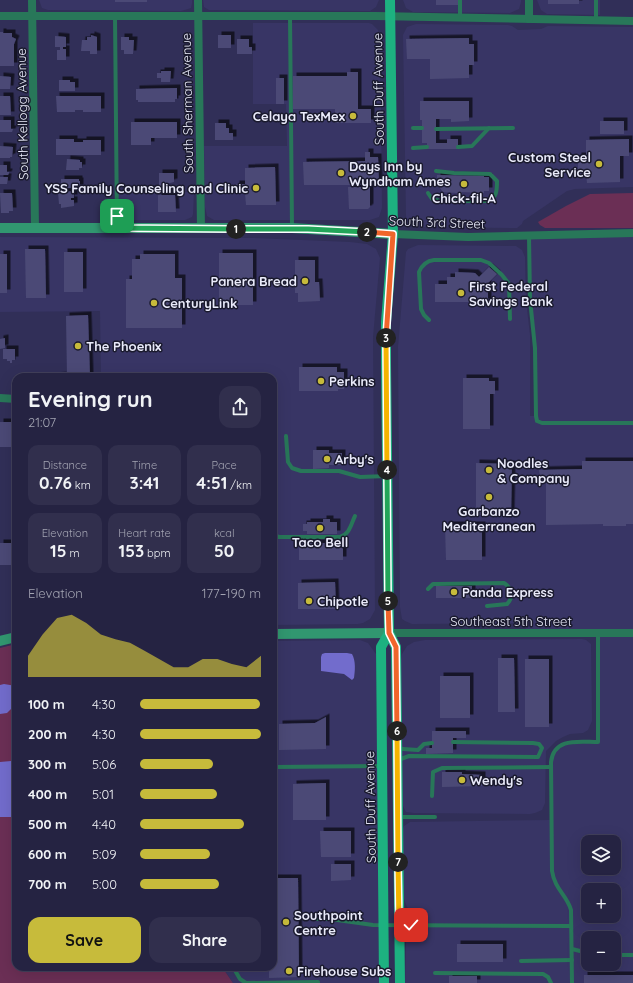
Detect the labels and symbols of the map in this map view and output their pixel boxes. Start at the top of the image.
street label: South Sherman Avenue [178,33,196,173]
street label: South Duff Avenue [369,33,387,145]
street label: South Kellogg Avenue [13,48,31,180]
place label: Celaya TexMex [253,108,346,124]
marker: Celaya TexMex [348,111,358,121]
place label: Custom Steel Service [508,149,591,180]
place label: Days Inn by Wyndham Ames [349,158,450,189]
marker: Custom Steel Service [594,159,604,169]
marker: Days Inn by Wyndham Ames [336,168,346,178]
marker: Chick-fil-A [459,179,469,189]
place label: YSS Family Counseling and Clinic [45,180,248,196]
marker: YSS Family Counseling and Clinic [251,183,261,193]
place label: Chick-fil-A [432,190,497,206]
pin [100,199,134,233]
street label: South 3rd Street [389,212,485,232]
pin: 1 [226,219,246,239]
pin: 2 [357,222,377,242]
place label: Panera Bread [210,273,297,289]
marker: Panera Bread [300,276,310,286]
place label: First Federal Savings Bank [469,278,553,309]
marker: First Federal Savings Bank [456,288,466,298]
place label: CenturyLink [162,295,237,311]
marker: CenturyLink [149,298,159,308]
pin: 3 [376,328,396,348]
place label: The Phoenix [86,338,162,354]
marker: The Phoenix [73,341,83,351]
place label: Perkins [329,373,375,389]
marker: Perkins [316,376,326,386]
place label: Arby's [335,451,374,467]
marker: Arby's [322,454,332,464]
place label: Noodles & Company [497,455,570,486]
pin: 4 [377,460,397,480]
marker: Noodles & Company [484,465,494,475]
marker: Garbanzo Mediterranean [484,492,494,502]
place label: Garbanzo Mediterranean [442,503,536,534]
marker: Taco Bell [315,523,325,533]
place label: Taco Bell [292,534,348,550]
place label: Panda Express [462,584,553,600]
marker: Panda Express [449,587,459,597]
pin: 5 [378,591,398,611]
place label: Chipotle [317,593,369,609]
marker: Chipotle [304,596,314,606]
street label: Southeast 5th Street [450,613,572,629]
pin: 6 [387,721,407,741]
street label: South Duff Avenue [361,751,379,863]
place label: Wendy's [470,772,522,788]
marker: Wendy's [457,775,467,785]
pin: 7 [388,852,408,872]
place label: Southpoint Centre [294,907,363,938]
pin [394,908,428,942]
marker: Southpoint Centre [281,917,291,927]
place label: Firehouse Subs [297,963,391,979]
marker: Firehouse Subs [284,966,294,976]

